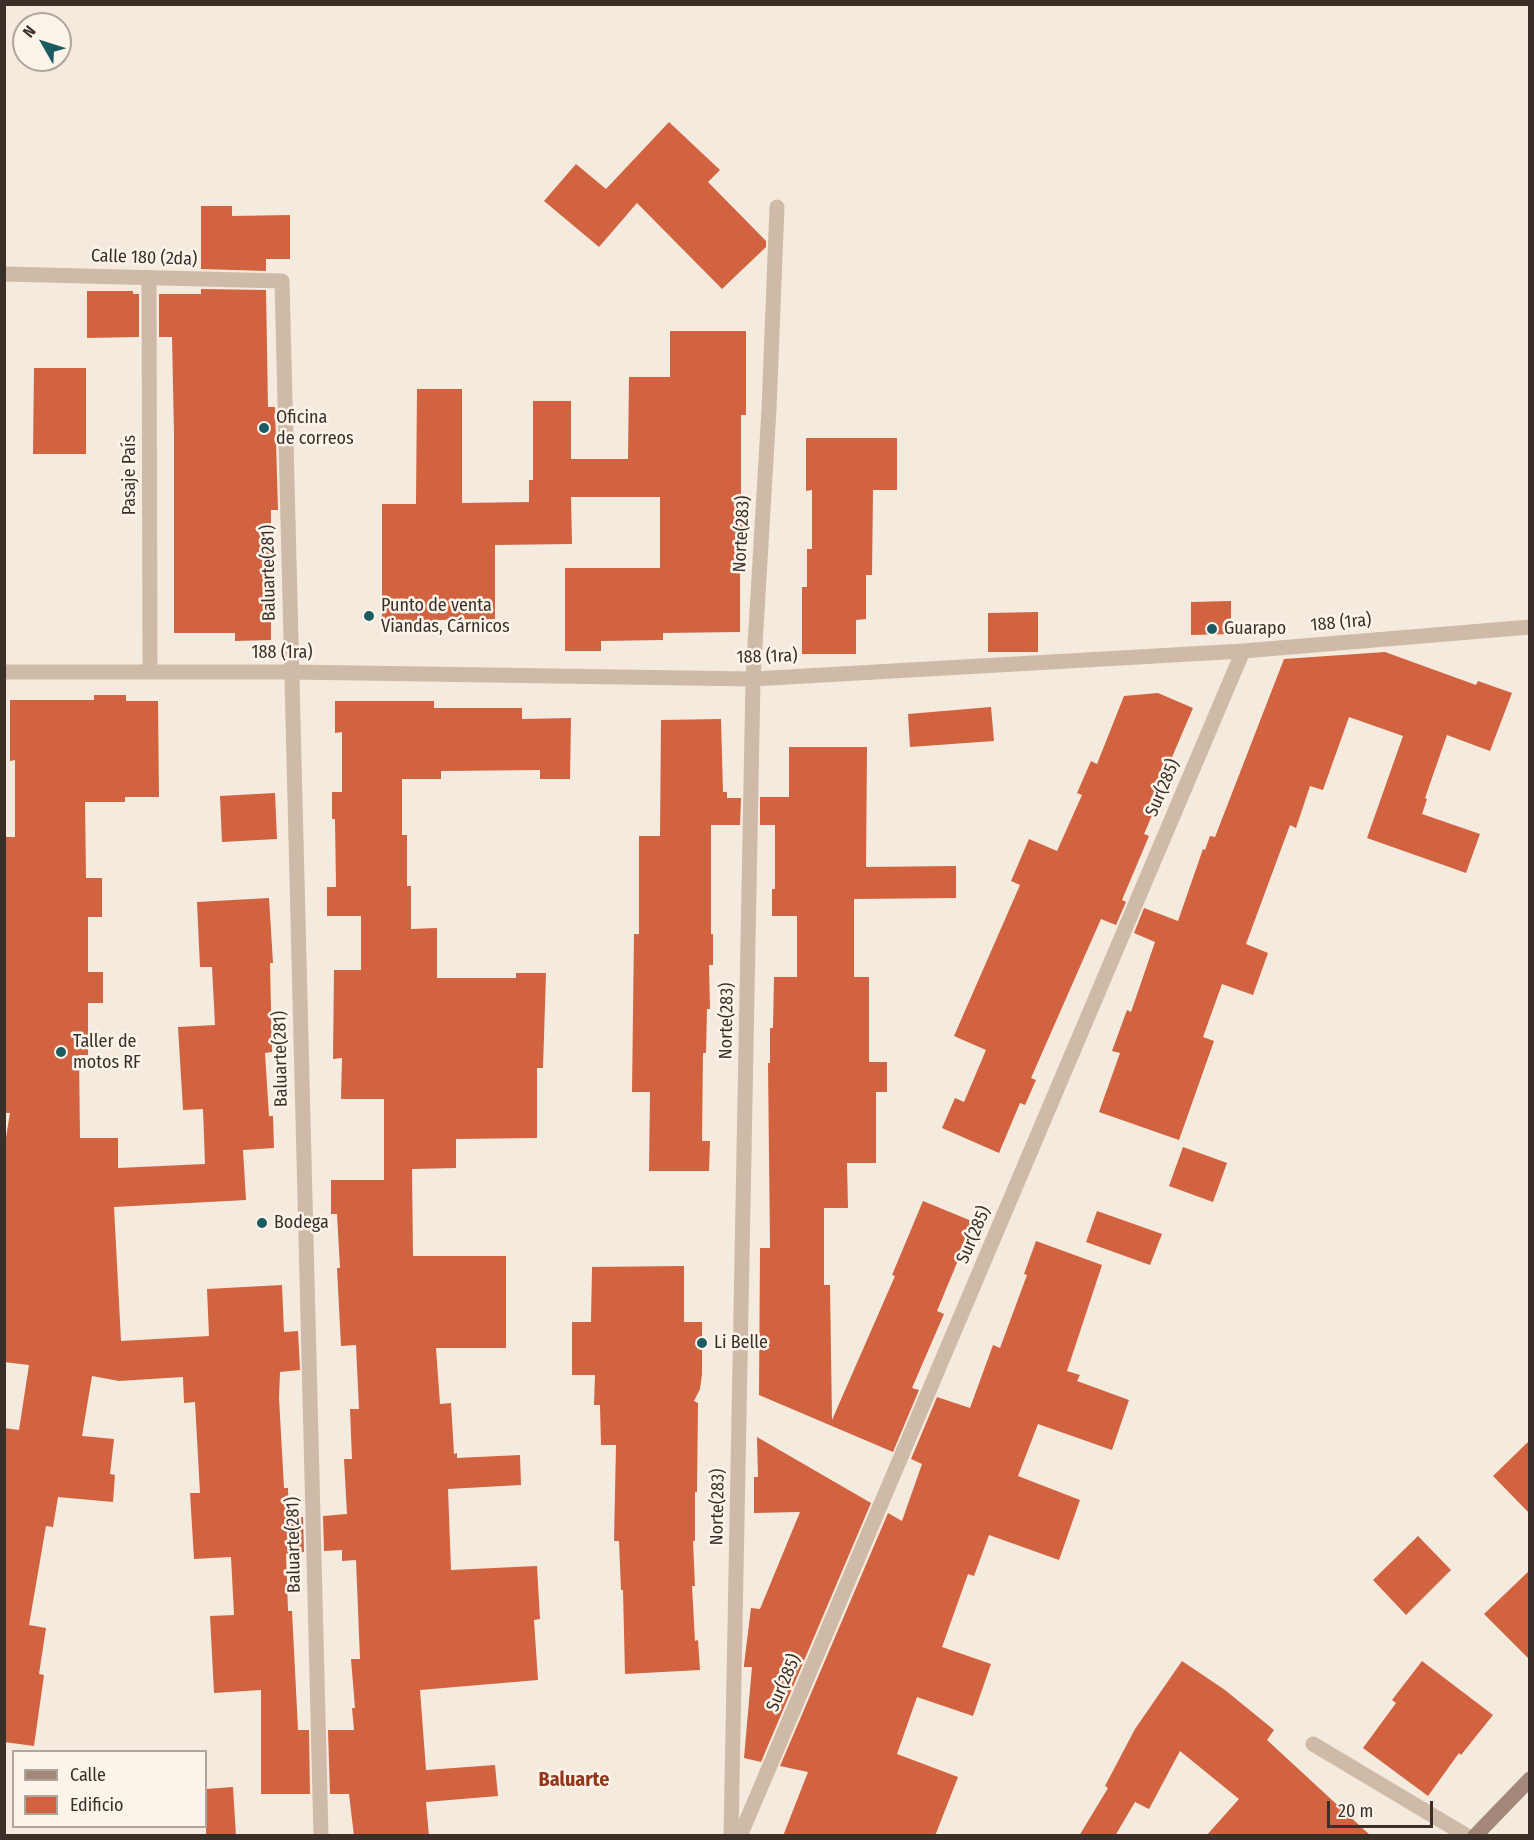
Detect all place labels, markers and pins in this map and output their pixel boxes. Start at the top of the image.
place label: Oficina de correos [276,407,354,450]
marker: Oficina de correos [257,421,271,435]
place label: Punto de venta Viandas, Cárnicos [381,595,510,638]
marker: Punto de venta Viandas, Cárnicos [362,609,376,623]
place label: Guarapo [1224,618,1286,640]
marker: Guarapo [1205,622,1219,636]
place label: Taller de motos RF [73,1031,141,1074]
marker: Taller de motos RF [54,1045,68,1059]
place label: Bodega [274,1212,329,1234]
marker: Bodega [255,1216,269,1230]
place label: Li Belle [714,1332,768,1354]
marker: Li Belle [695,1336,709,1350]

